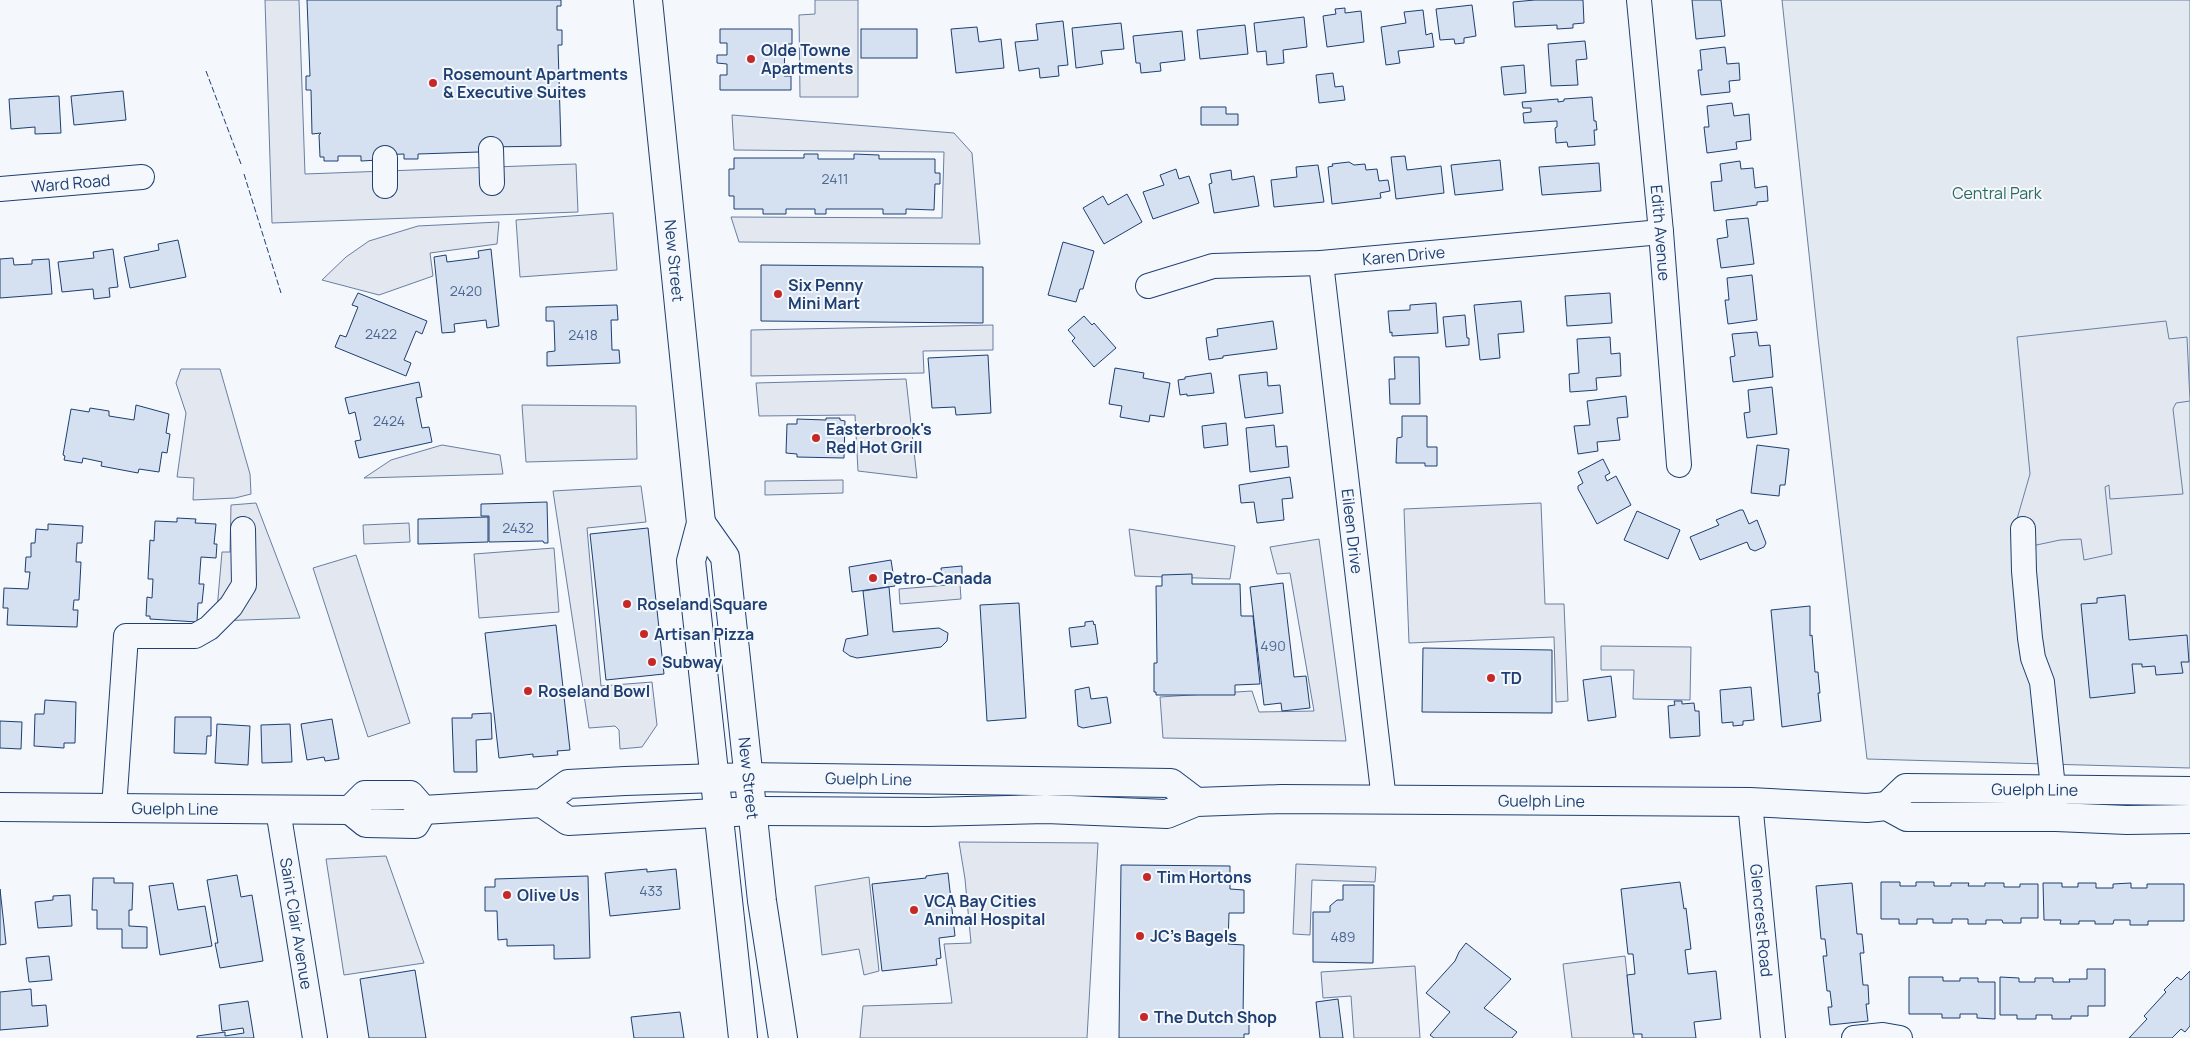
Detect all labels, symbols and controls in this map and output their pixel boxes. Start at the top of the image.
place label: Olde Towne Apartments [761,39,854,79]
marker: Olde Towne Apartments [745,53,757,65]
place label: Rosemount Apartments & Executive Suites [443,63,628,103]
marker: Rosemount Apartments & Executive Suites [427,77,439,89]
street label: Ward Road [30,169,111,197]
house number: 2411 [822,169,848,188]
park label: Central Park [1952,182,2043,204]
street label: Edith Avenue [1646,184,1676,282]
street label: New Street [659,219,690,303]
street label: Karen Drive [1361,241,1446,270]
place label: Six Penny Mini Mart [788,274,863,314]
house number: 2420 [450,281,482,300]
marker: Six Penny Mini Mart [772,288,784,300]
house number: 2422 [365,324,397,343]
house number: 2418 [568,325,598,344]
house number: 2424 [373,411,405,430]
place label: Easterbrook's Red Hot Grill [826,418,932,458]
marker: Easterbrook's Red Hot Grill [810,432,822,444]
street label: Eileen Drive [1337,488,1368,575]
house number: 2432 [502,518,534,537]
place label: Petro-Canada [883,567,992,589]
marker: Petro-Canada [867,572,879,584]
place label: Roseland Square [637,593,768,615]
marker: Roseland Square [621,598,633,610]
place label: Artisan Pizza [654,623,754,645]
marker: Artisan Pizza [638,628,650,640]
house number: 490 [1260,636,1286,655]
place label: Subway [662,651,722,673]
marker: Subway [646,656,658,668]
place label: TD [1501,667,1522,689]
marker: TD [1485,672,1497,684]
place label: Roseland Bowl [538,680,650,702]
marker: Roseland Bowl [522,685,534,697]
street label: New Street [733,736,764,820]
street label: Guelph Line [825,767,912,790]
street label: Guelph Line [1991,778,2078,801]
street label: Guelph Line [1498,789,1585,812]
street label: Guelph Line [131,797,219,820]
street label: Saint Clair Avenue [275,856,318,991]
street label: Glencrest Road [1745,863,1778,978]
place label: Tim Hortons [1157,866,1252,888]
marker: Tim Hortons [1141,871,1153,883]
house number: 433 [639,881,663,900]
place label: Olive Us [517,884,580,906]
marker: Olive Us [501,889,513,901]
place label: VCA Bay Cities Animal Hospital [924,890,1045,930]
marker: VCA Bay Cities Animal Hospital [908,904,920,916]
place label: JC's Bagels [1150,925,1237,947]
house number: 489 [1330,927,1356,946]
marker: JC's Bagels [1134,930,1146,942]
place label: The Dutch Shop [1154,1006,1277,1028]
marker: The Dutch Shop [1138,1011,1150,1023]

